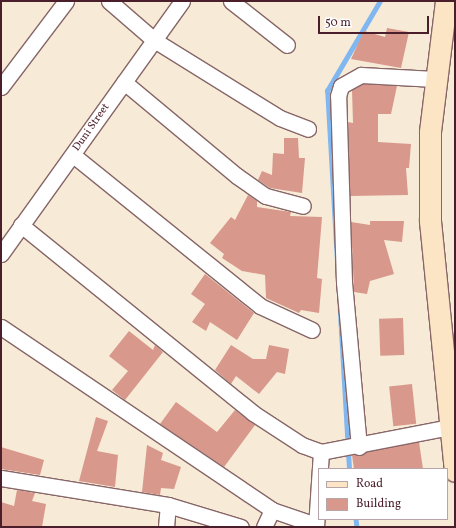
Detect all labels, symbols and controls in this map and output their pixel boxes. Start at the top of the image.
scale bar [320,8,431,34]
text: 50 m [325,15,351,31]
street label: Duni Street [71,102,113,154]
legend [318,468,448,520]
text: Road [356,476,383,492]
text: Building [356,496,401,512]

